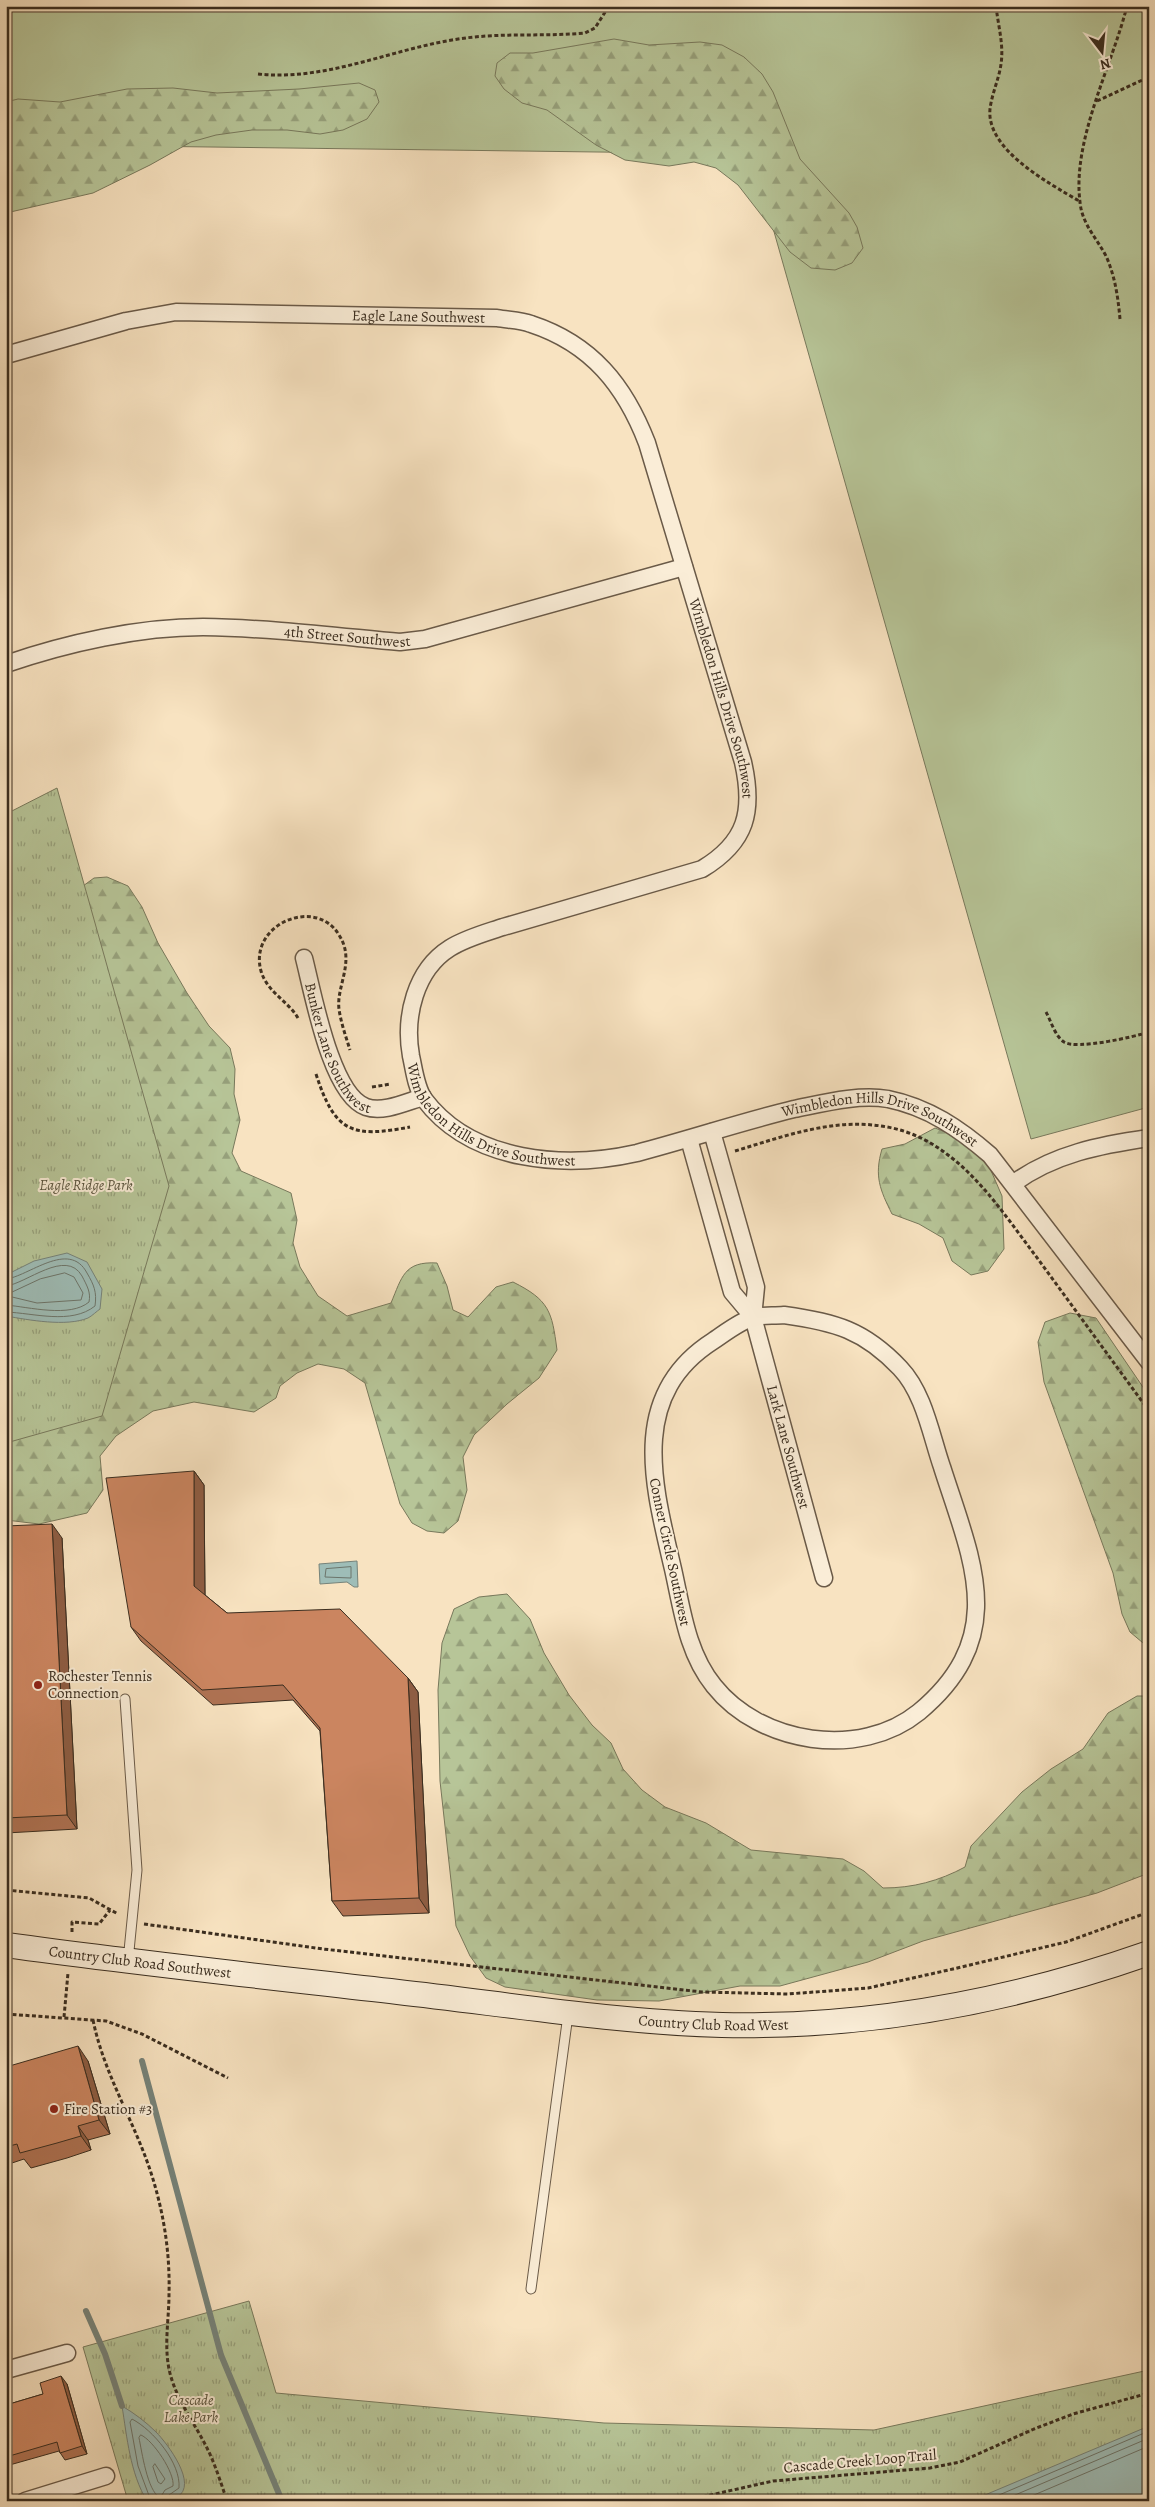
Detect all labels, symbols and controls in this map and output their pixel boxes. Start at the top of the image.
north arrow [1078,28,1128,78]
text: N [1098,53,1113,75]
street label: Eagle Lane Southwest [352,305,485,328]
street label: Wimbledon Hills Drive Southwest [684,595,758,799]
street label: 4th Street Southwest [283,621,412,652]
street label: Bunker Lane Southwest [300,981,373,1118]
street label: Wimbledon Hills Drive Southwest [402,1060,576,1171]
street label: Wimbledon Hills Drive Southwest [778,1087,982,1151]
park label: Eagle Ridge Park [39,1175,133,1195]
street label: Lark Lane Southwest [762,1383,815,1511]
street label: Conner Circle Southwest [645,1476,695,1628]
place label: Rochester Tennis Connection [48,1666,152,1703]
marker: Rochester Tennis Connection [32,1679,44,1691]
street label: Country Club Road Southwest [48,1941,232,1983]
street label: Country Club Road West [638,2010,789,2035]
place label: Fire Station #3 [64,2099,152,2119]
marker: Fire Station #3 [48,2103,60,2115]
park label: Cascade Lake Park [164,2390,219,2427]
street label: Cascade Creek Loop Trail [783,2444,938,2478]

